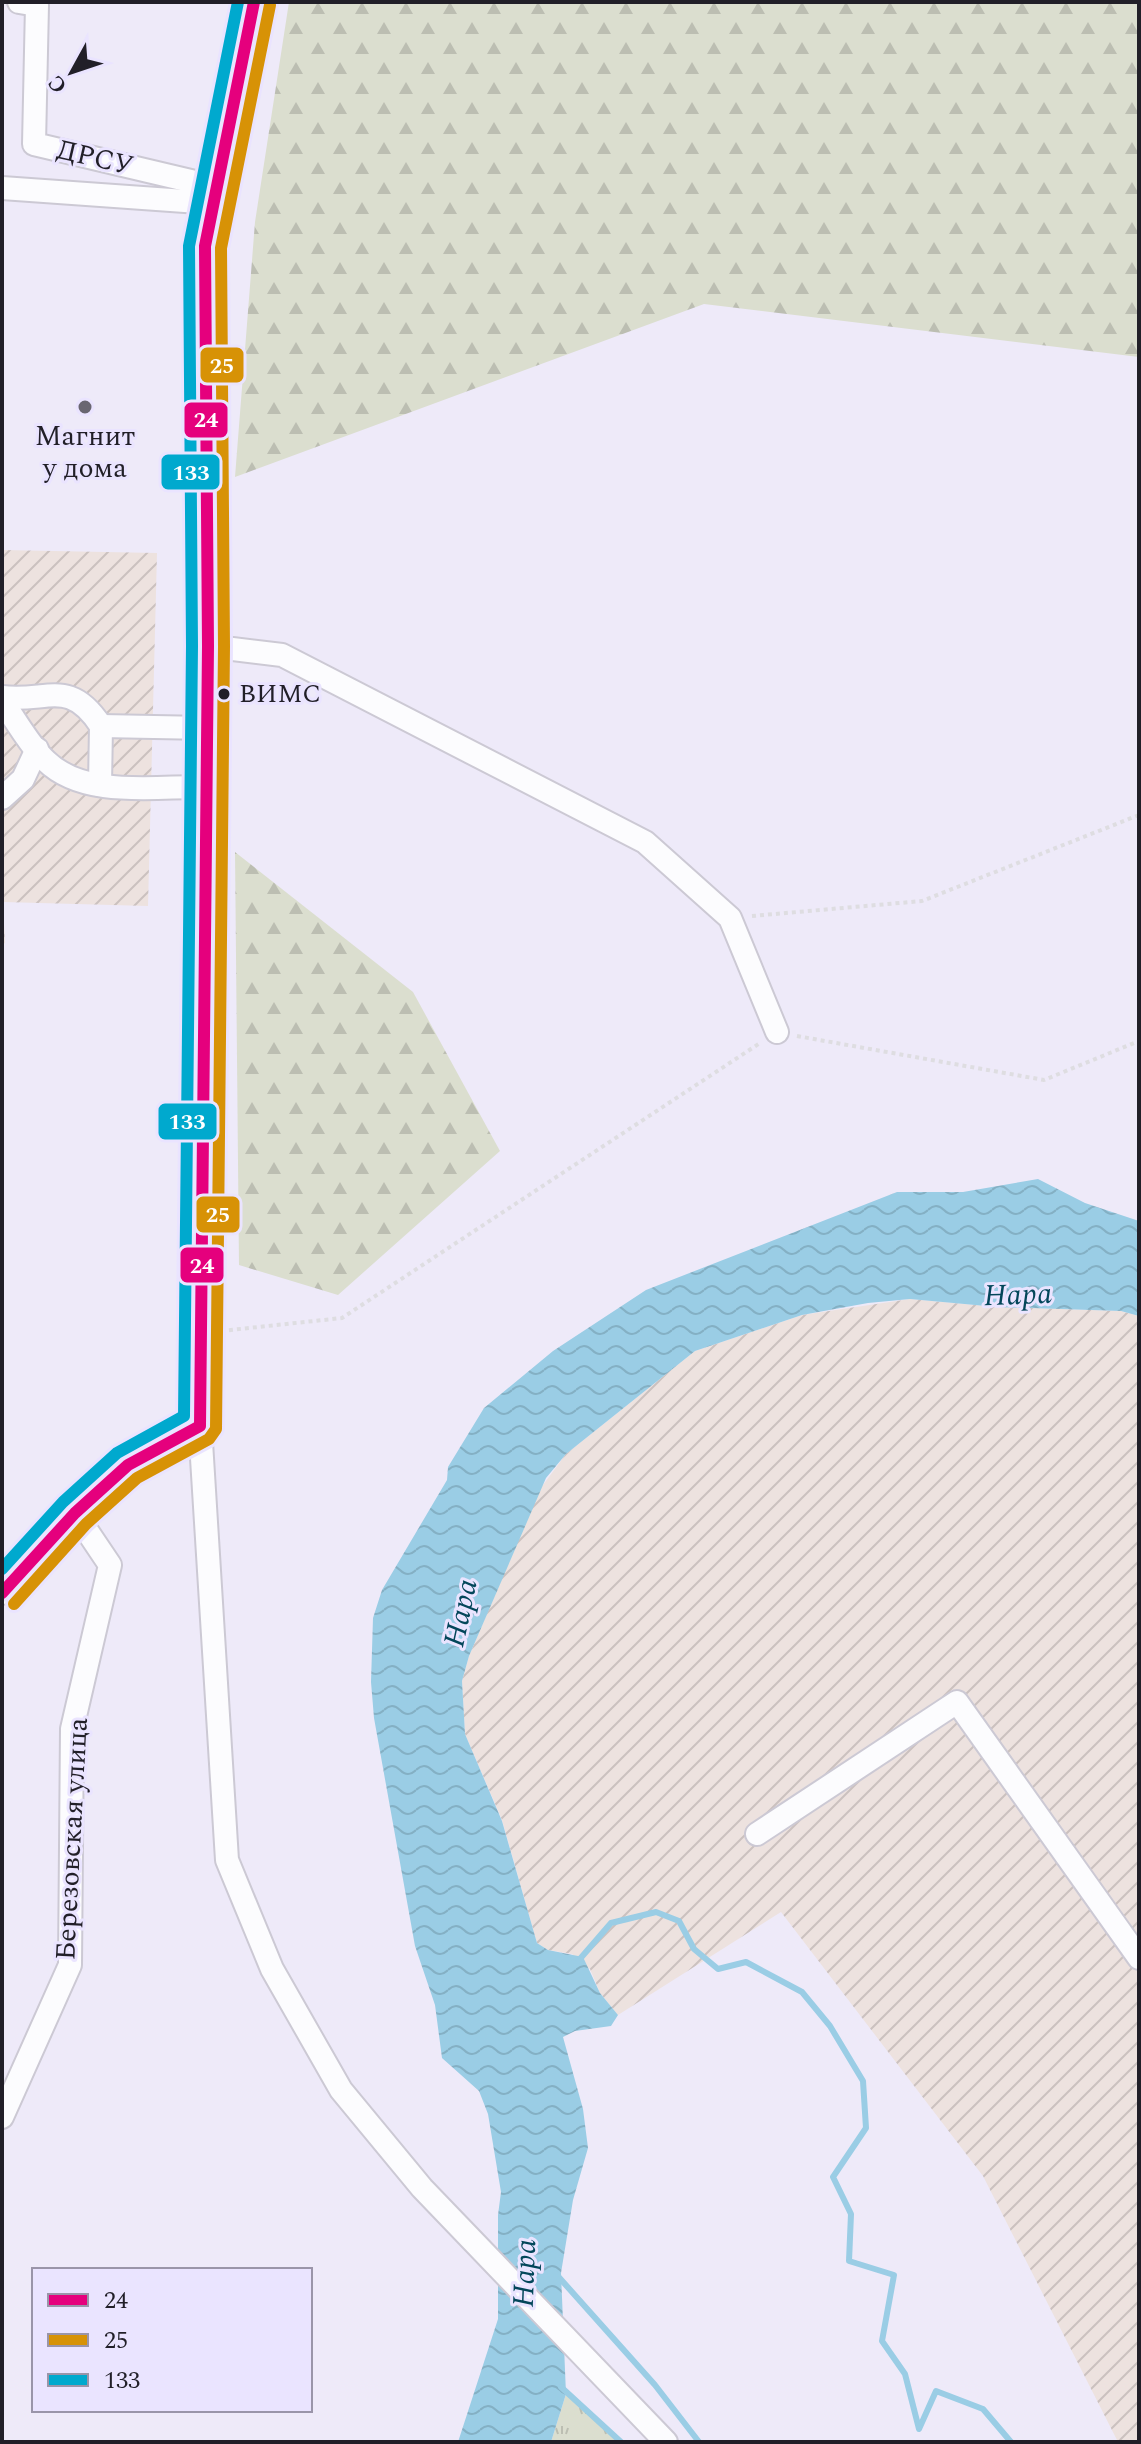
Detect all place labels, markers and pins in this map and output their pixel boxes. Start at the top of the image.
marker: Магнит у дома [76,398,94,416]
place label: Магнит у дома [35,415,135,490]
place label: ВИМС [239,674,321,714]
marker: ВИМС [216,686,232,702]

